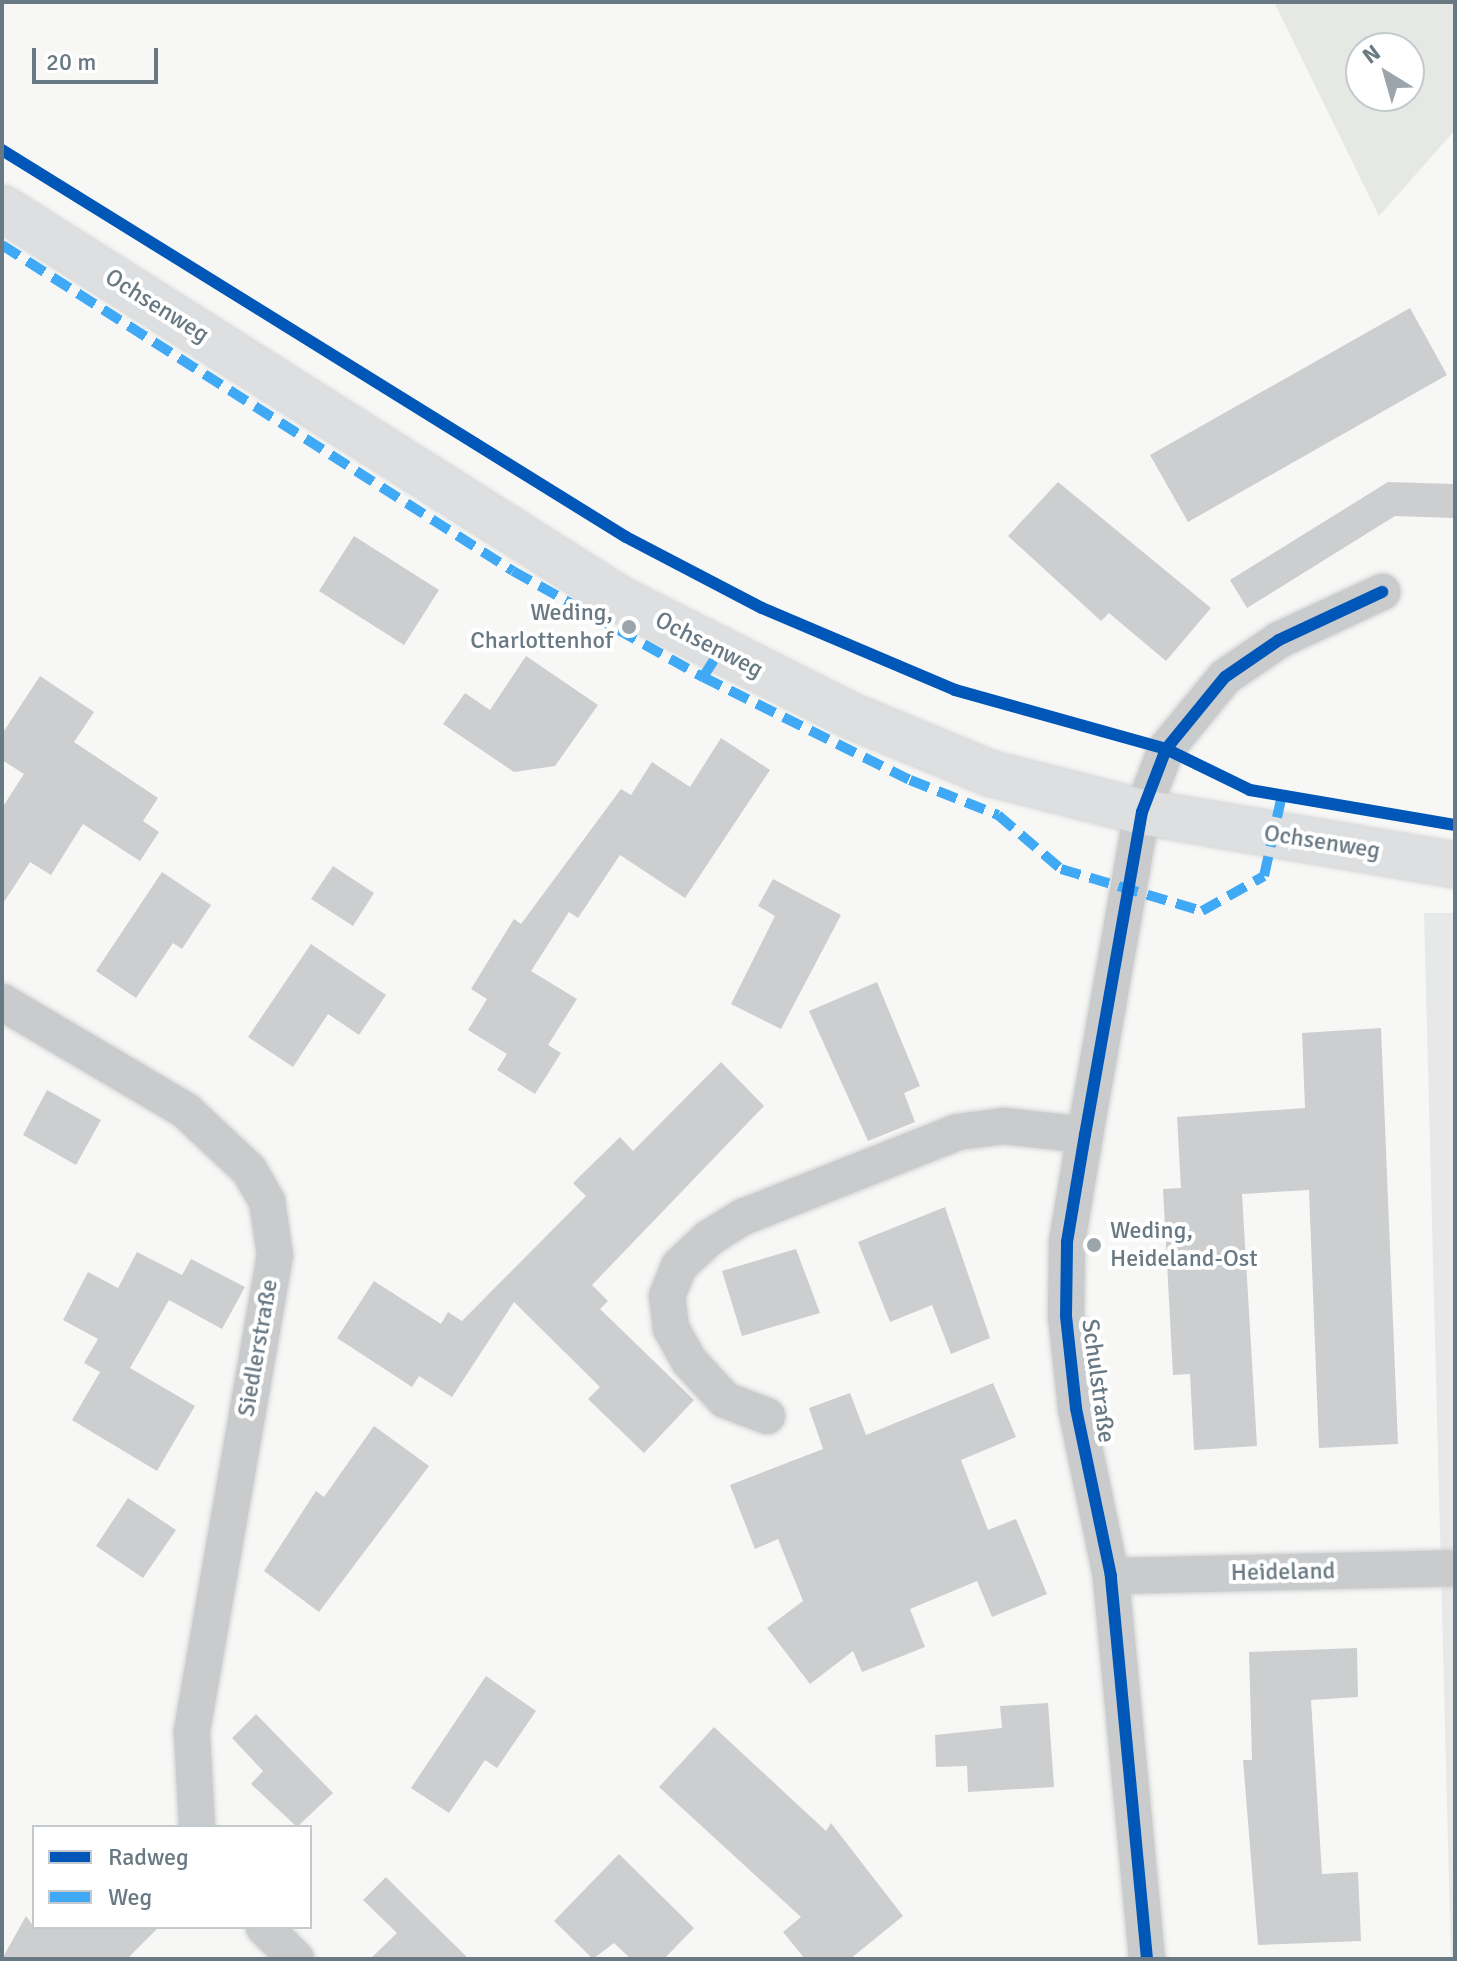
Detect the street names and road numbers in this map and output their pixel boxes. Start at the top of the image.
street label: Ochsenweg [100,263,214,349]
street label: Ochsenweg [650,606,768,684]
street label: Ochsenweg [1262,819,1382,865]
street label: Siedlerstraße [232,1277,284,1419]
street label: Schulstraße [1075,1317,1121,1445]
street label: Heideland [1231,1557,1335,1587]

